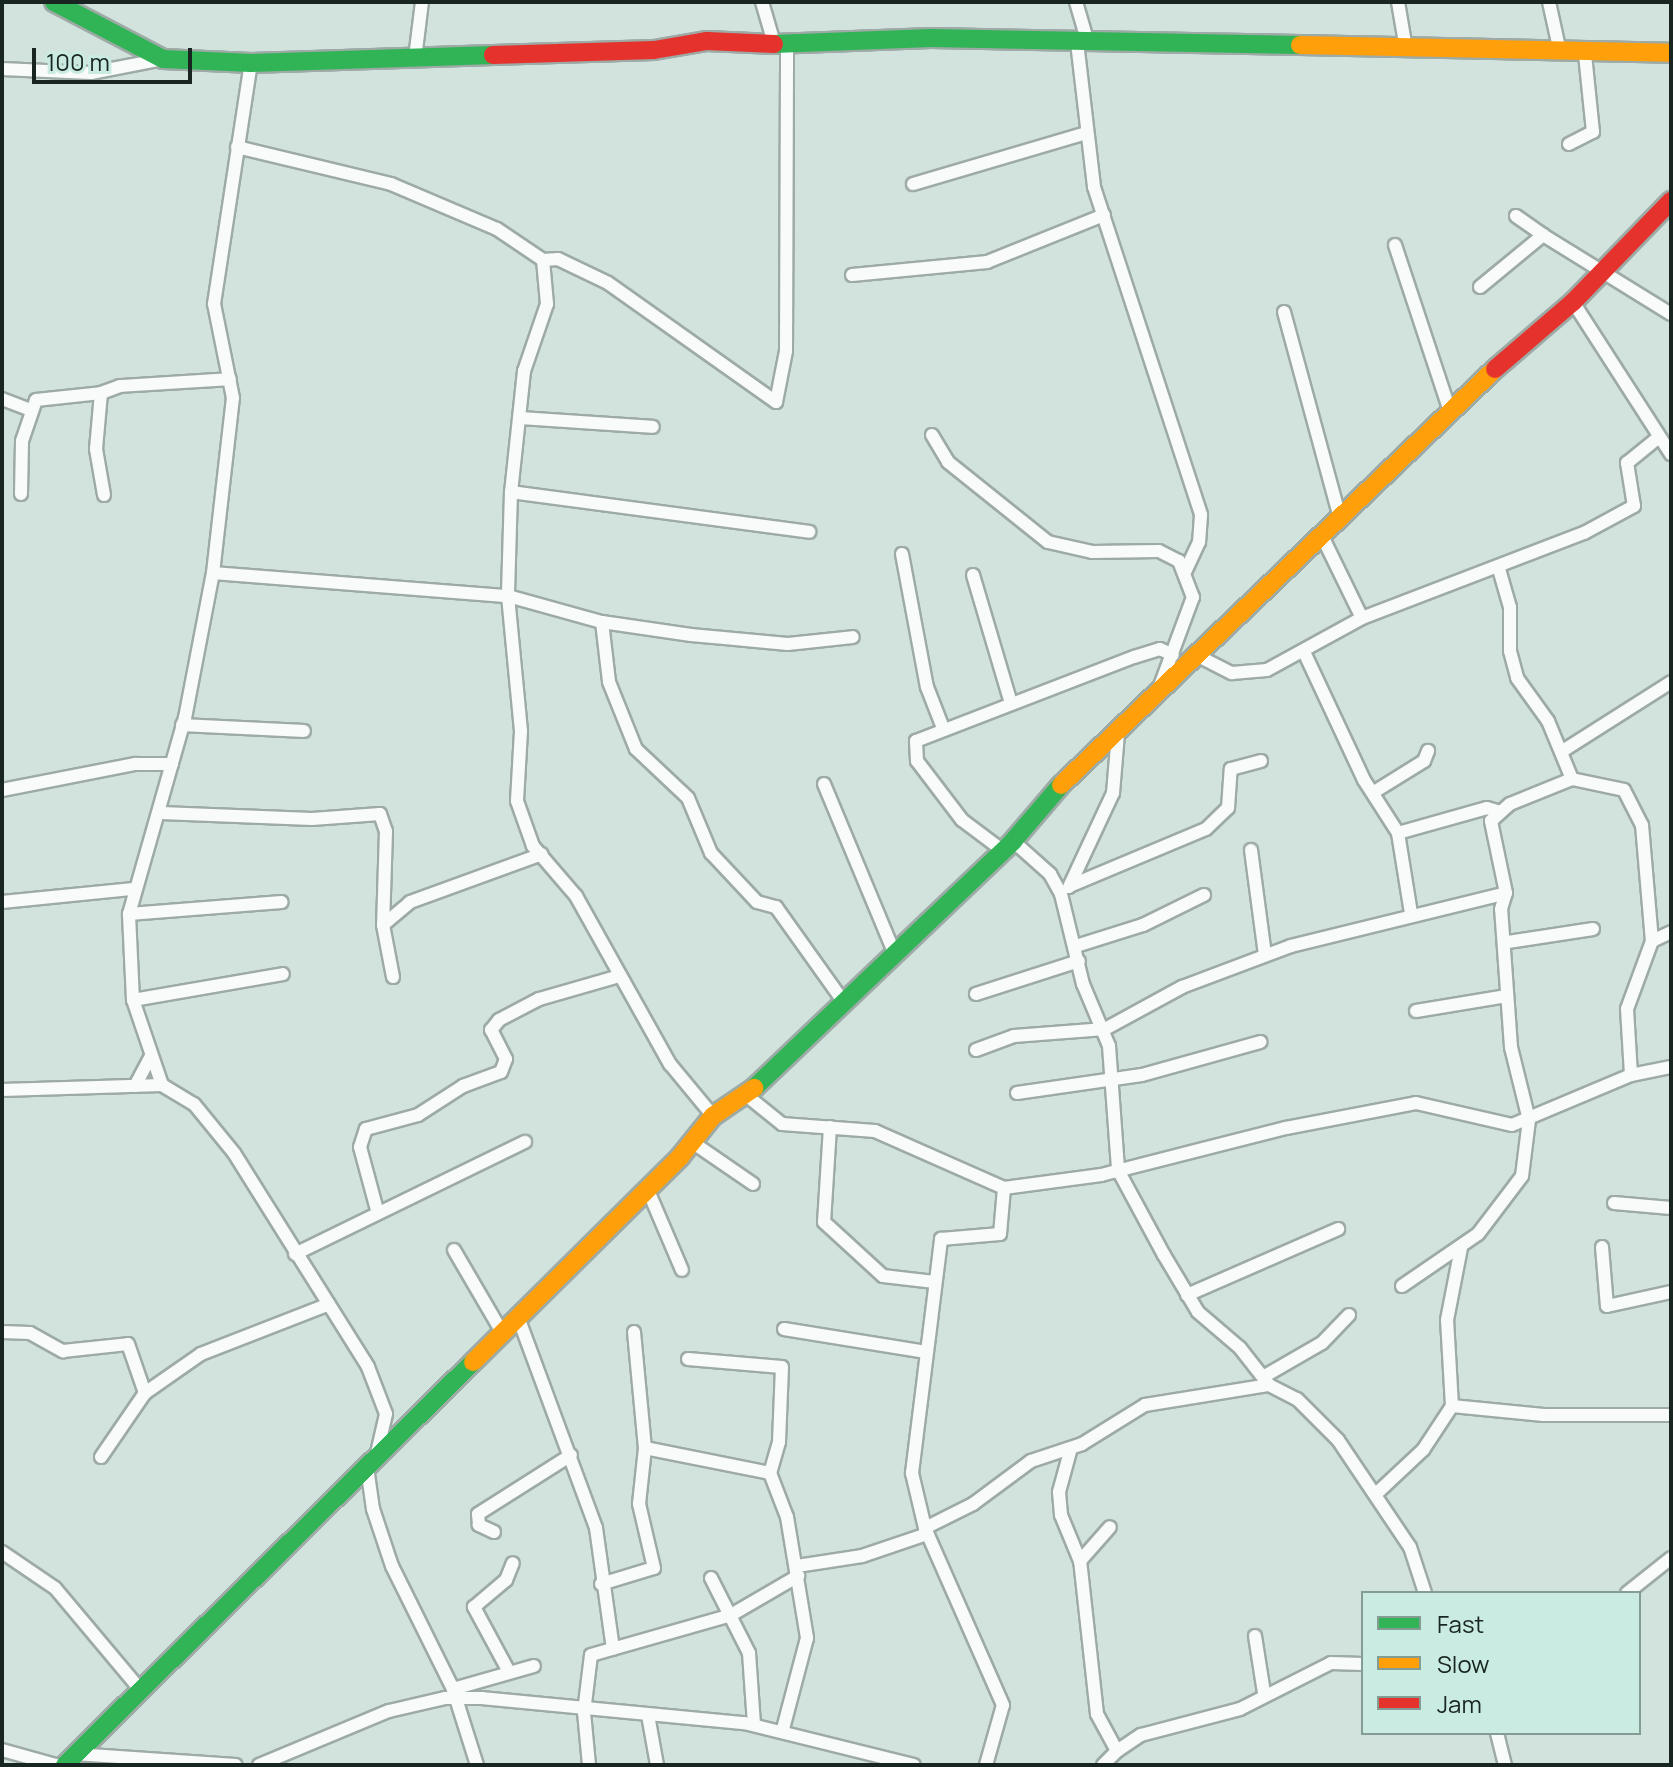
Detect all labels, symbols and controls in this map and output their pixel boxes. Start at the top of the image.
scale bar [36,32,196,82]
text: 100 m [46,45,110,78]
legend [1361,1591,1641,1735]
text: Fast [1437,1607,1484,1640]
text: Slow [1437,1647,1490,1680]
text: Jam [1437,1687,1482,1720]

